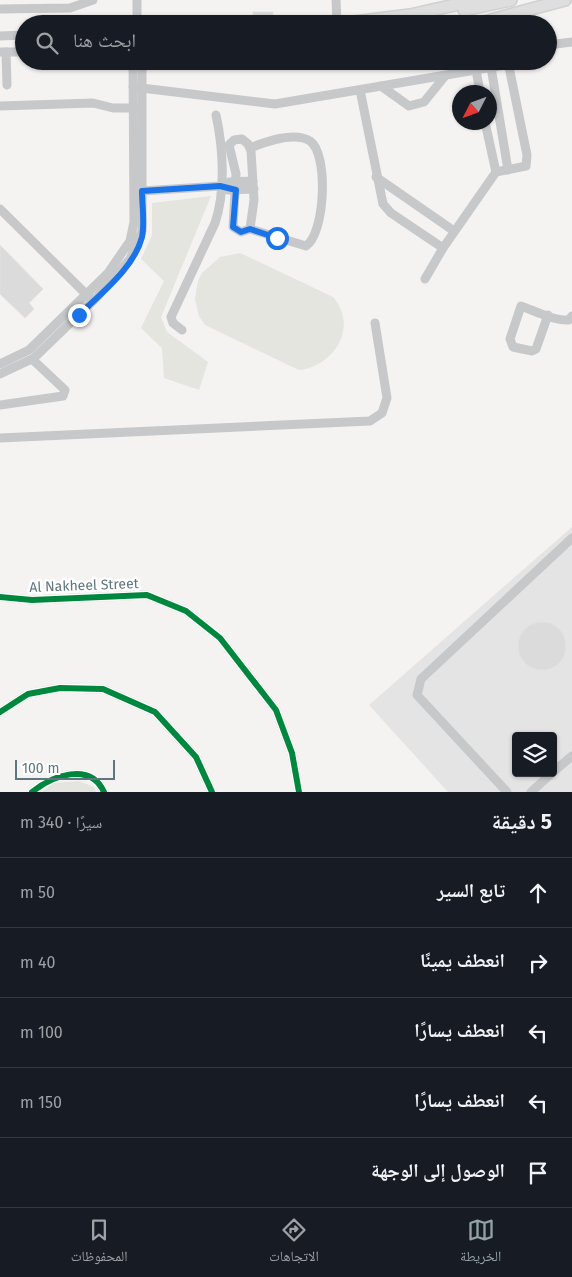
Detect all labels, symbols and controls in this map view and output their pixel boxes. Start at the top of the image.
search box [15,15,557,70]
icon: search [33,29,61,57]
text: ابحث هنا [73,29,136,52]
north arrow [452,85,497,130]
route start [266,227,289,250]
route end [68,304,91,327]
street label: Al Nakheel Street [29,575,140,596]
map controls [512,732,557,777]
button: layers [512,732,557,777]
scale bar [15,757,115,780]
text: 100 m [22,760,59,777]
text: 5 دقيقة [492,809,552,835]
text: سيرًا · 340 m [20,813,102,832]
text: تابع السير [437,879,505,902]
icon: ahead [524,879,552,907]
text: 50 m [20,883,55,902]
text: انعطف يمينًا [420,949,505,972]
icon: right [524,949,552,977]
text: 40 m [20,953,55,972]
text: انعطف يسارًا [414,1019,505,1042]
icon: left [524,1019,552,1047]
text: 100 m [20,1023,63,1042]
text: انعطف يسارًا [414,1089,505,1112]
icon: left [524,1089,552,1117]
text: 150 m [20,1093,62,1112]
text: الوصول إلى الوجهة [371,1159,505,1182]
icon: arrive [524,1159,552,1187]
tab: المحفوظات [71,1216,128,1270]
tab: الاتجاهات [269,1216,319,1270]
tab: الخريطة [460,1216,501,1270]

